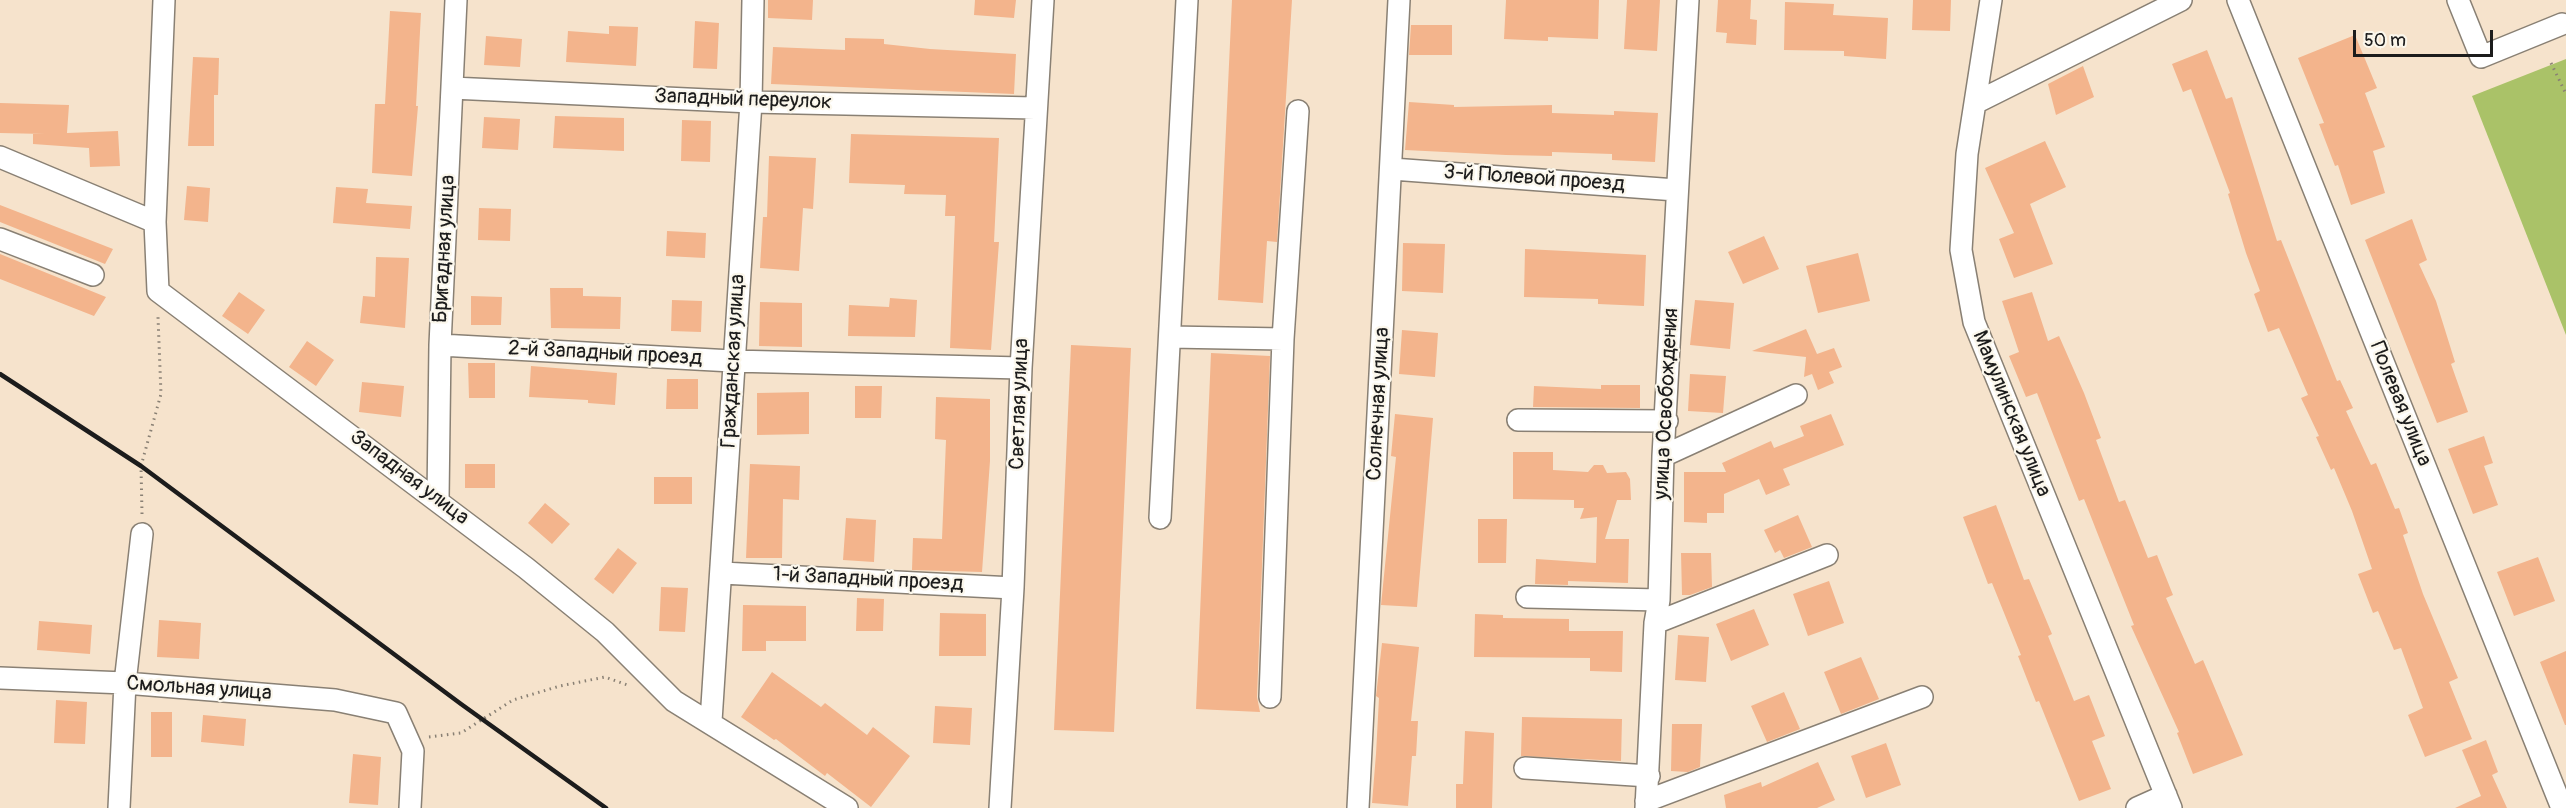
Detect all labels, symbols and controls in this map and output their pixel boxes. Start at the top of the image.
scale bar [2356,18,2496,56]
text: 50 m [2364,29,2406,52]
street label: Западный переулок [654,84,832,116]
street label: 3-й Полевой проезд [1442,160,1626,198]
street label: Бригадная улица [429,174,461,324]
street label: Гражданская улица [717,273,751,449]
street label: улица Освобождения [1649,308,1685,500]
street label: Солнечная улица [1362,327,1396,481]
street label: Мамулинская улица [1966,327,2056,501]
street label: 2-й Западный проезд [507,336,703,372]
street label: Светлая улица [1005,338,1035,470]
street label: Полевая улица [2364,338,2436,470]
street label: Западная улица [345,425,473,531]
street label: 1-й Западный проезд [772,562,964,598]
street label: Смольная улица [125,671,273,707]

